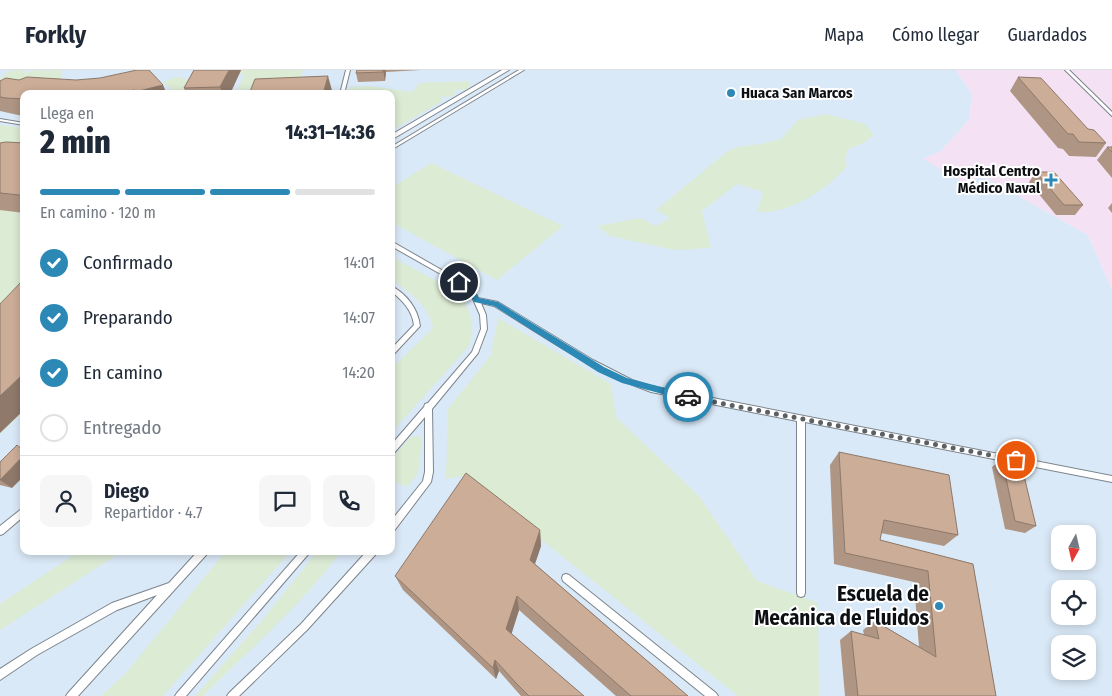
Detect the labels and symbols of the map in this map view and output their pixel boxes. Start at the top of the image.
place label: Huaca San Marcos [741,84,853,102]
marker: Huaca San Marcos [725,87,737,99]
place label: Hospital Centro Médico Naval [943,162,1041,197]
marker: Hospital Centro Médico Naval [1044,173,1058,187]
pin [438,261,480,303]
courier [663,372,713,422]
pin [995,439,1037,481]
north arrow [1051,525,1096,570]
place label: Escuela de Mecánica de Fluidos [754,581,929,631]
marker: Escuela de Mecánica de Fluidos [933,600,945,612]

